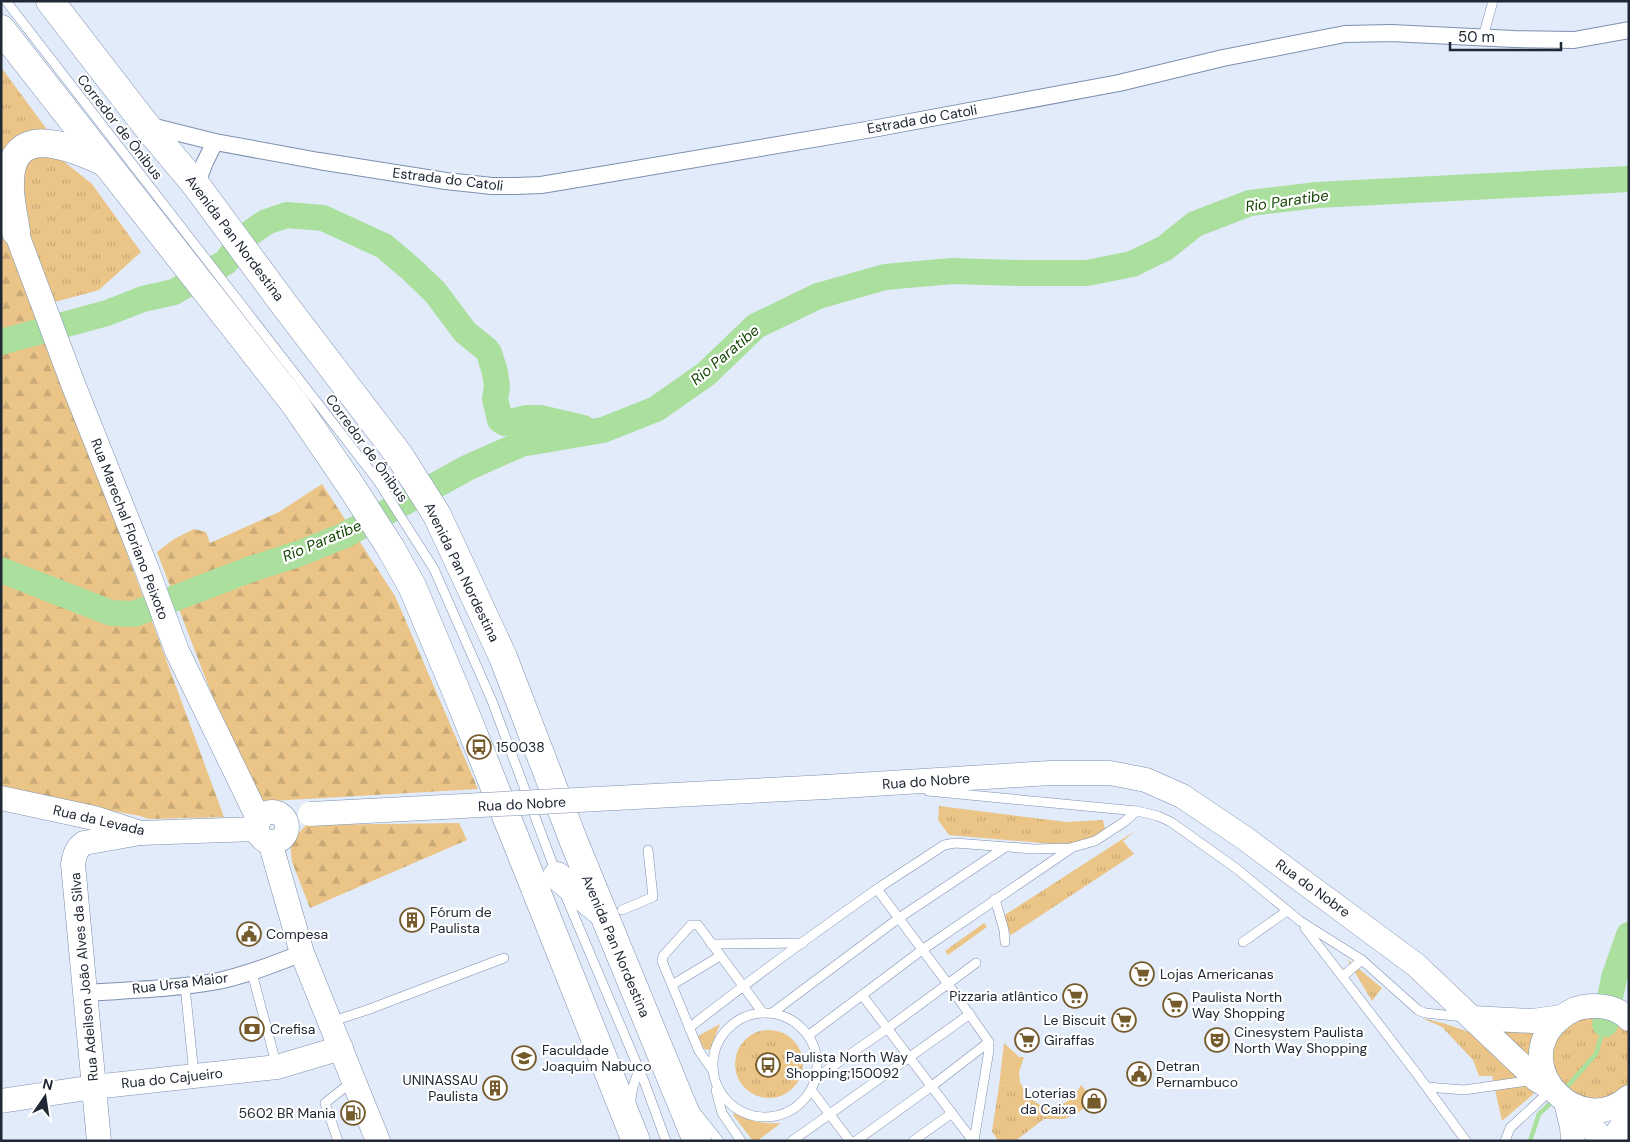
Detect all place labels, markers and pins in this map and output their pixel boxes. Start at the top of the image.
bus stop icon: 150038 [466,734,492,760]
place label: 150038 [496,738,545,756]
place label: Fórum de Paulista [430,903,492,937]
building icon: Fórum de Paulista [399,907,425,933]
public building icon: Compesa [236,921,262,947]
place label: Compesa [266,925,328,943]
supermarket icon: Lojas Americanas [1129,961,1155,987]
place label: Lojas Americanas [1160,965,1274,983]
supermarket icon: Pizzaria atlântico [1062,983,1088,1009]
place label: Pizzaria atlântico [949,987,1058,1005]
place label: Paulista North Way Shopping [1192,988,1285,1022]
supermarket icon: Paulista North Way Shopping [1162,992,1188,1018]
supermarket icon: Le Biscuit [1111,1007,1137,1033]
place label: Le Biscuit [1044,1011,1106,1029]
bank icon: Crefisa [239,1016,265,1042]
place label: Crefisa [270,1020,315,1038]
place label: Cinesystem Paulista North Way Shopping [1234,1023,1368,1057]
supermarket icon: Giraffas [1014,1027,1040,1053]
theatre icon: Cinesystem Paulista North Way Shopping [1204,1027,1230,1053]
place label: Giraffas [1044,1031,1095,1049]
place label: Faculdade Joaquim Nabuco [542,1041,652,1075]
school or university icon: Faculdade Joaquim Nabuco [511,1045,537,1071]
place label: Paulista North Way Shopping;150092 [786,1048,908,1082]
bus stop icon: Paulista North Way Shopping;150092 [755,1052,781,1078]
place label: Detran Pernambuco [1156,1057,1238,1091]
public building icon: Detran Pernambuco [1126,1061,1152,1087]
place label: UNINASSAU Paulista [403,1071,478,1105]
building icon: UNINASSAU Paulista [482,1075,508,1101]
place label: Loterias da Caixa [1020,1084,1076,1118]
shop icon: Loterias da Caixa [1081,1088,1107,1114]
fuel station icon: 5602 BR Mania [340,1100,366,1126]
place label: 5602 BR Mania [239,1104,336,1122]

